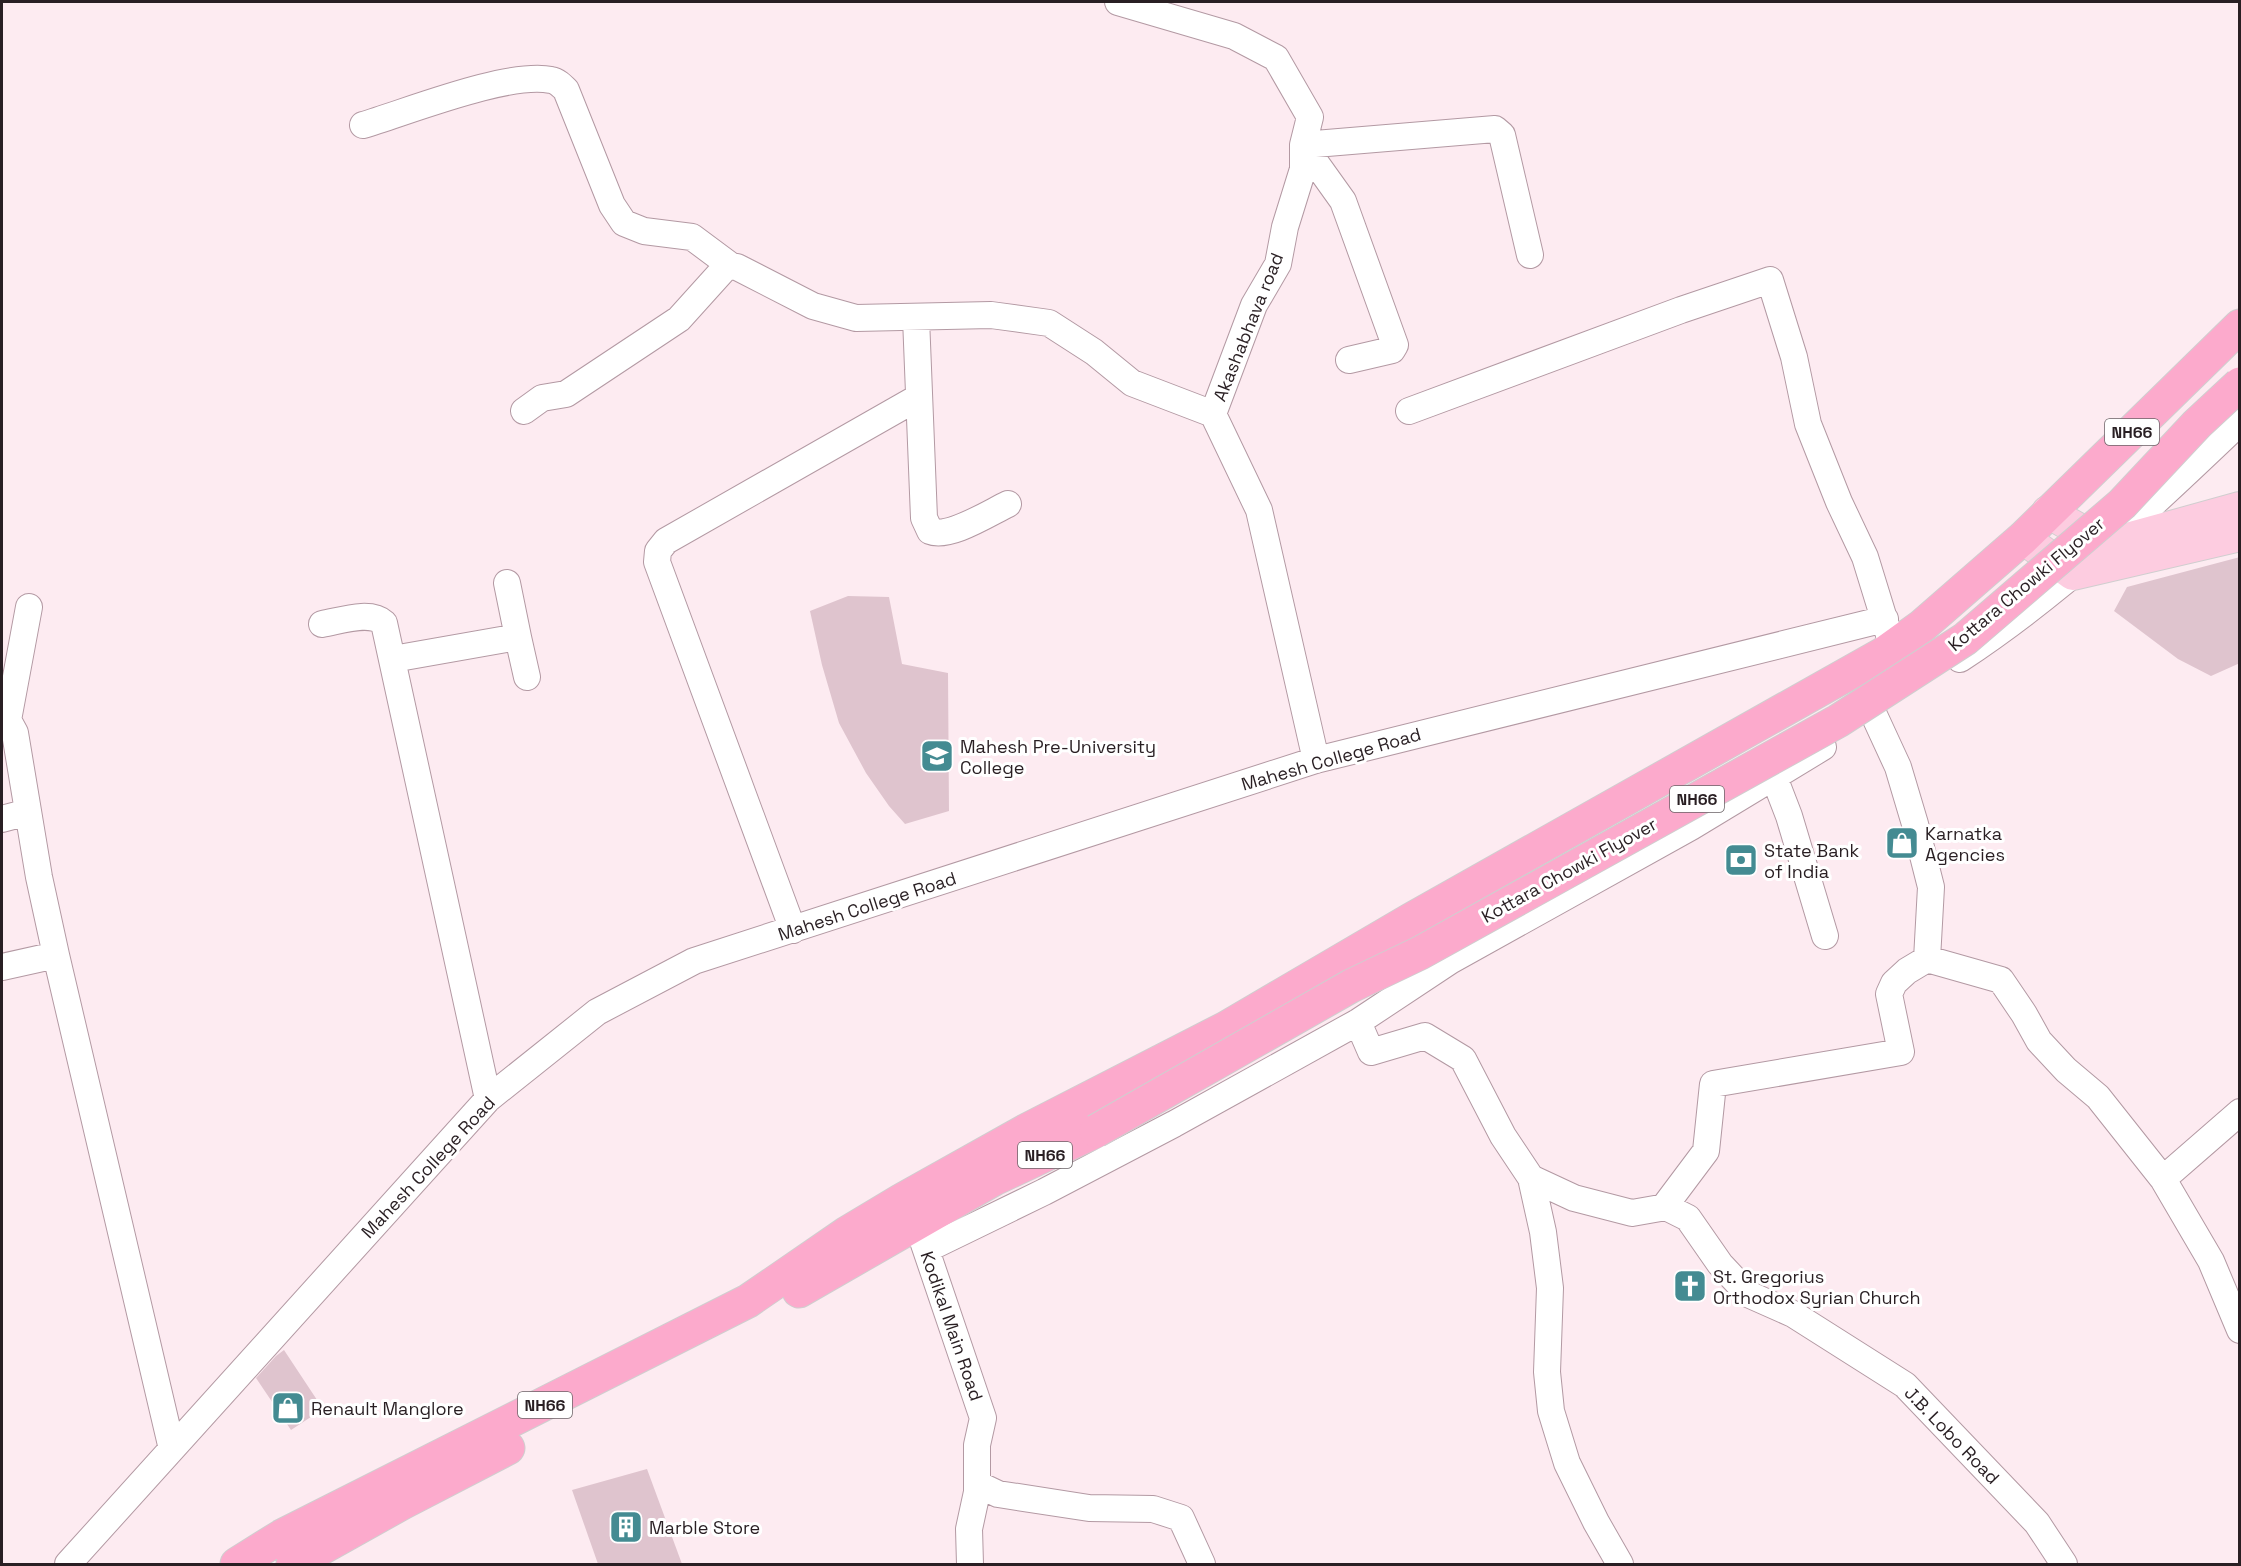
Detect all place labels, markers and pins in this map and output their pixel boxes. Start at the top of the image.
place label: Mahesh Pre-University College [960,735,1156,779]
school or university icon: Mahesh Pre-University College [919,738,955,774]
place label: Karnatka Agencies [1925,822,2005,866]
shop icon: Karnatka Agencies [1884,825,1920,861]
place label: State Bank of India [1764,839,1860,883]
bank icon: State Bank of India [1723,842,1759,878]
place label: St. Gregorius Orthodox Syrian Church [1713,1265,1921,1309]
church icon: St. Gregorius Orthodox Syrian Church [1672,1268,1708,1304]
shop icon: Renault Manglore [270,1390,306,1426]
place label: Renault Manglore [311,1397,464,1420]
building icon: Marble Store [608,1509,644,1545]
place label: Marble Store [649,1516,760,1539]

